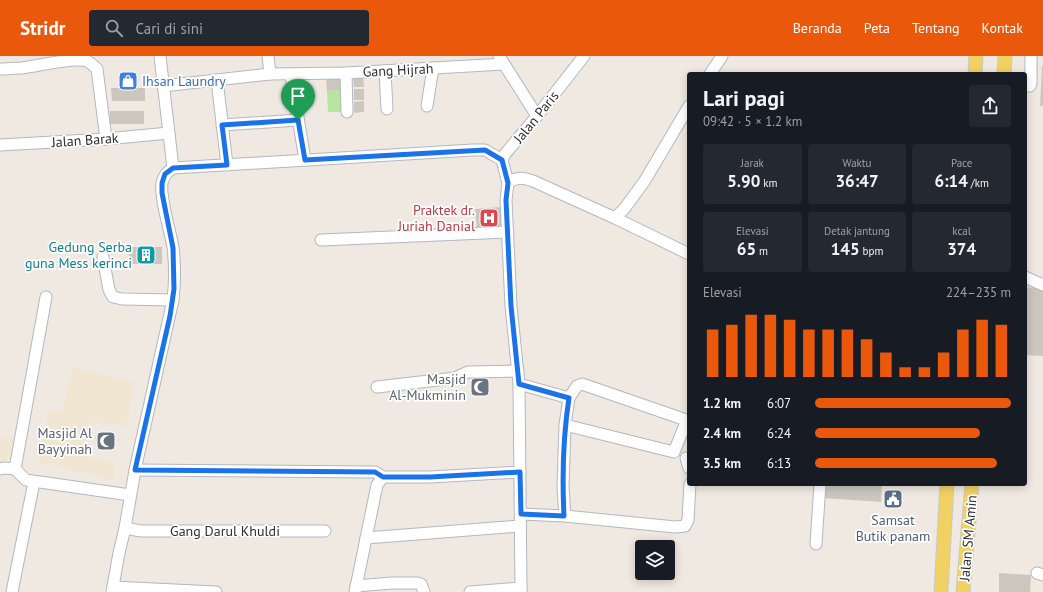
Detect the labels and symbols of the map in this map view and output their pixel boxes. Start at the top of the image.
street label: Gang Hijrah [362,59,434,81]
shop icon: Ihsan Laundry [117,70,139,92]
place label: Ihsan Laundry [142,72,226,90]
pin [281,79,315,120]
street label: Jalan Paris [509,87,563,148]
street label: Jalan Barak [50,129,119,151]
place label: Praktek dr. Juriah Danial [397,201,475,235]
hospital icon: Praktek dr. Juriah Danial [478,207,500,229]
place label: Gedung Serba guna Mess kerinci [25,238,132,272]
building icon: Gedung Serba guna Mess kerinci [135,244,157,266]
place label: Masjid Al-Mukminin [389,370,466,404]
mosque icon: Masjid Al-Mukminin [469,376,491,398]
place label: Masjid Al Bayyinah [37,424,92,458]
mosque icon: Masjid Al Bayyinah [95,430,117,452]
public building icon: Samsat Butik panam [882,488,904,510]
street label: Jalan SM Amin [955,494,981,583]
place label: Samsat Butik panam [856,511,930,545]
street label: Gang Darul Khuldi [170,522,280,540]

